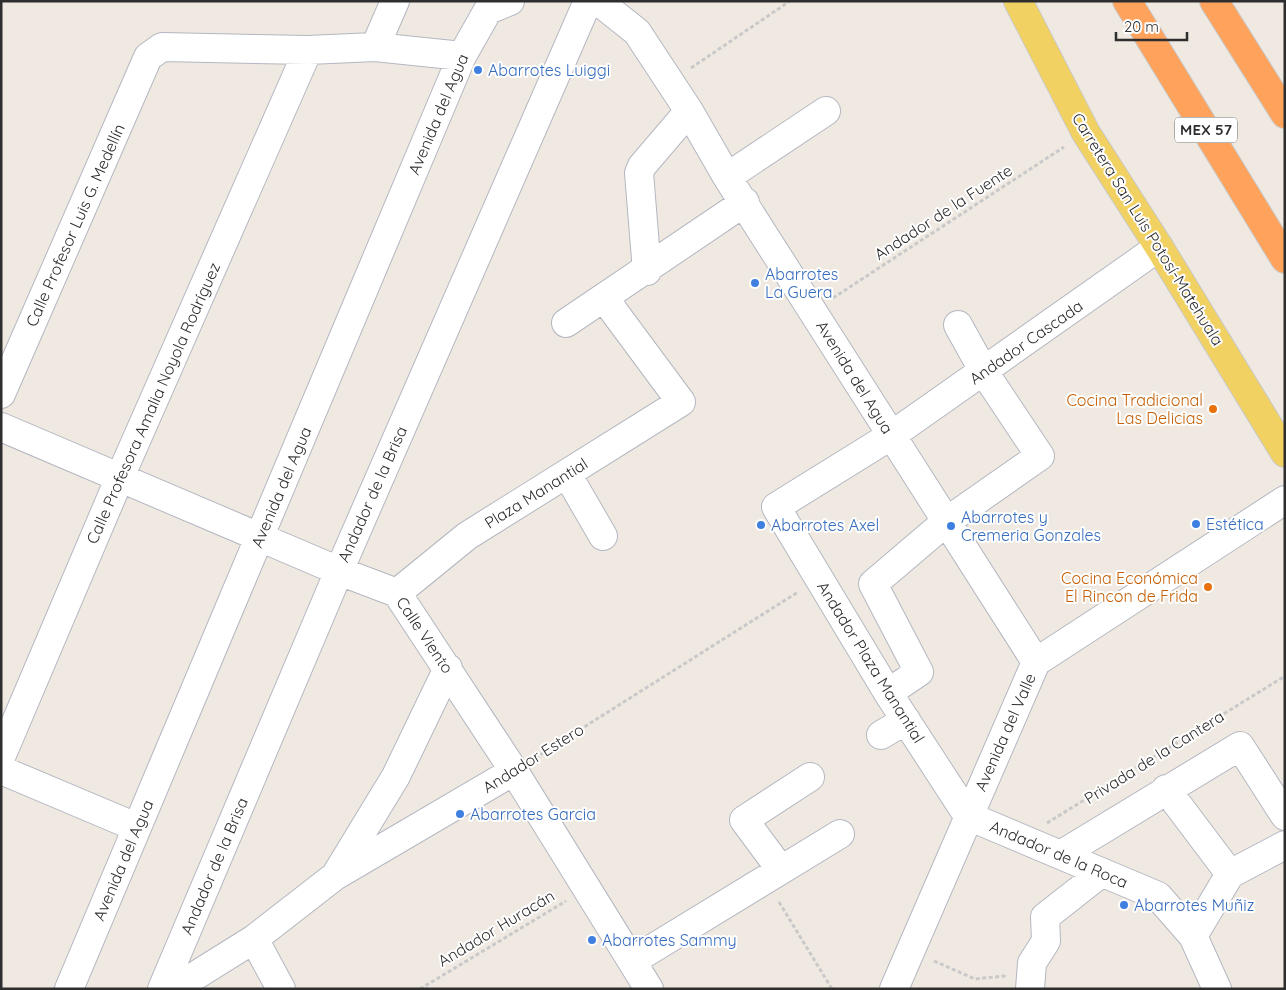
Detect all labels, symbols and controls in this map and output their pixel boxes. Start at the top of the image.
scale bar [1116,10,1187,42]
text: 20 m [1124,17,1159,36]
street label: Avenida del Agua [403,50,473,178]
place label: Abarrotes Luiggi [488,60,610,80]
marker: Abarrotes Luiggi [472,64,484,76]
street label: Carretera San Luis Potosí-Matehuala [1068,109,1228,349]
road number: MEX 57 [1175,118,1237,142]
street label: Calle Profesor Luis G. Medellín [21,120,129,330]
street label: Andador de la Fuente [870,160,1016,264]
street label: Calle Profesora Amalia Noyola Rodríguez [82,259,224,547]
place label: Abarrotes La Guera [765,264,838,302]
marker: Abarrotes La Guera [749,277,761,289]
street label: Andador Cascada [965,295,1087,389]
street label: Avenida del Agua [812,317,898,437]
place label: Cocina Tradicional Las Delicias [1066,390,1203,428]
marker: Cocina Tradicional Las Delicias [1207,403,1219,415]
street label: Avenida del Agua [246,423,316,551]
street label: Andador de la Brisa [333,423,411,565]
street label: Plaza Manantial [481,453,591,533]
place label: Abarrotes y Cremeria Gonzales [961,507,1101,545]
place label: Estética [1206,514,1264,534]
place label: Abarrotes Axel [771,515,879,535]
marker: Estética [1190,518,1202,530]
marker: Abarrotes Axel [755,519,767,531]
marker: Abarrotes y Cremeria Gonzales [945,520,957,532]
place label: Cocina Económica El Rincon de Frida [1061,568,1198,606]
street label: Andador Plaza Manantial [813,577,929,747]
marker: Cocina Económica El Rincon de Frida [1202,581,1214,593]
street label: Calle Viento [392,593,458,677]
street label: Avenida del Valle [970,670,1040,794]
street label: Privada de la Cantera [1080,706,1228,808]
street label: Andador Estero [479,719,587,797]
street label: Andador de la Brisa [176,794,252,938]
street label: Avenida del Agua [88,796,158,924]
place label: Abarrotes Garcia [470,804,596,824]
marker: Abarrotes Garcia [454,808,466,820]
street label: Andador de la Roca [987,816,1131,892]
street label: Andador Huracán [434,885,558,971]
place label: Abarrotes Muñiz [1134,895,1254,915]
marker: Abarrotes Muñiz [1118,899,1130,911]
place label: Abarrotes Sammy [602,930,737,950]
marker: Abarrotes Sammy [586,934,598,946]

